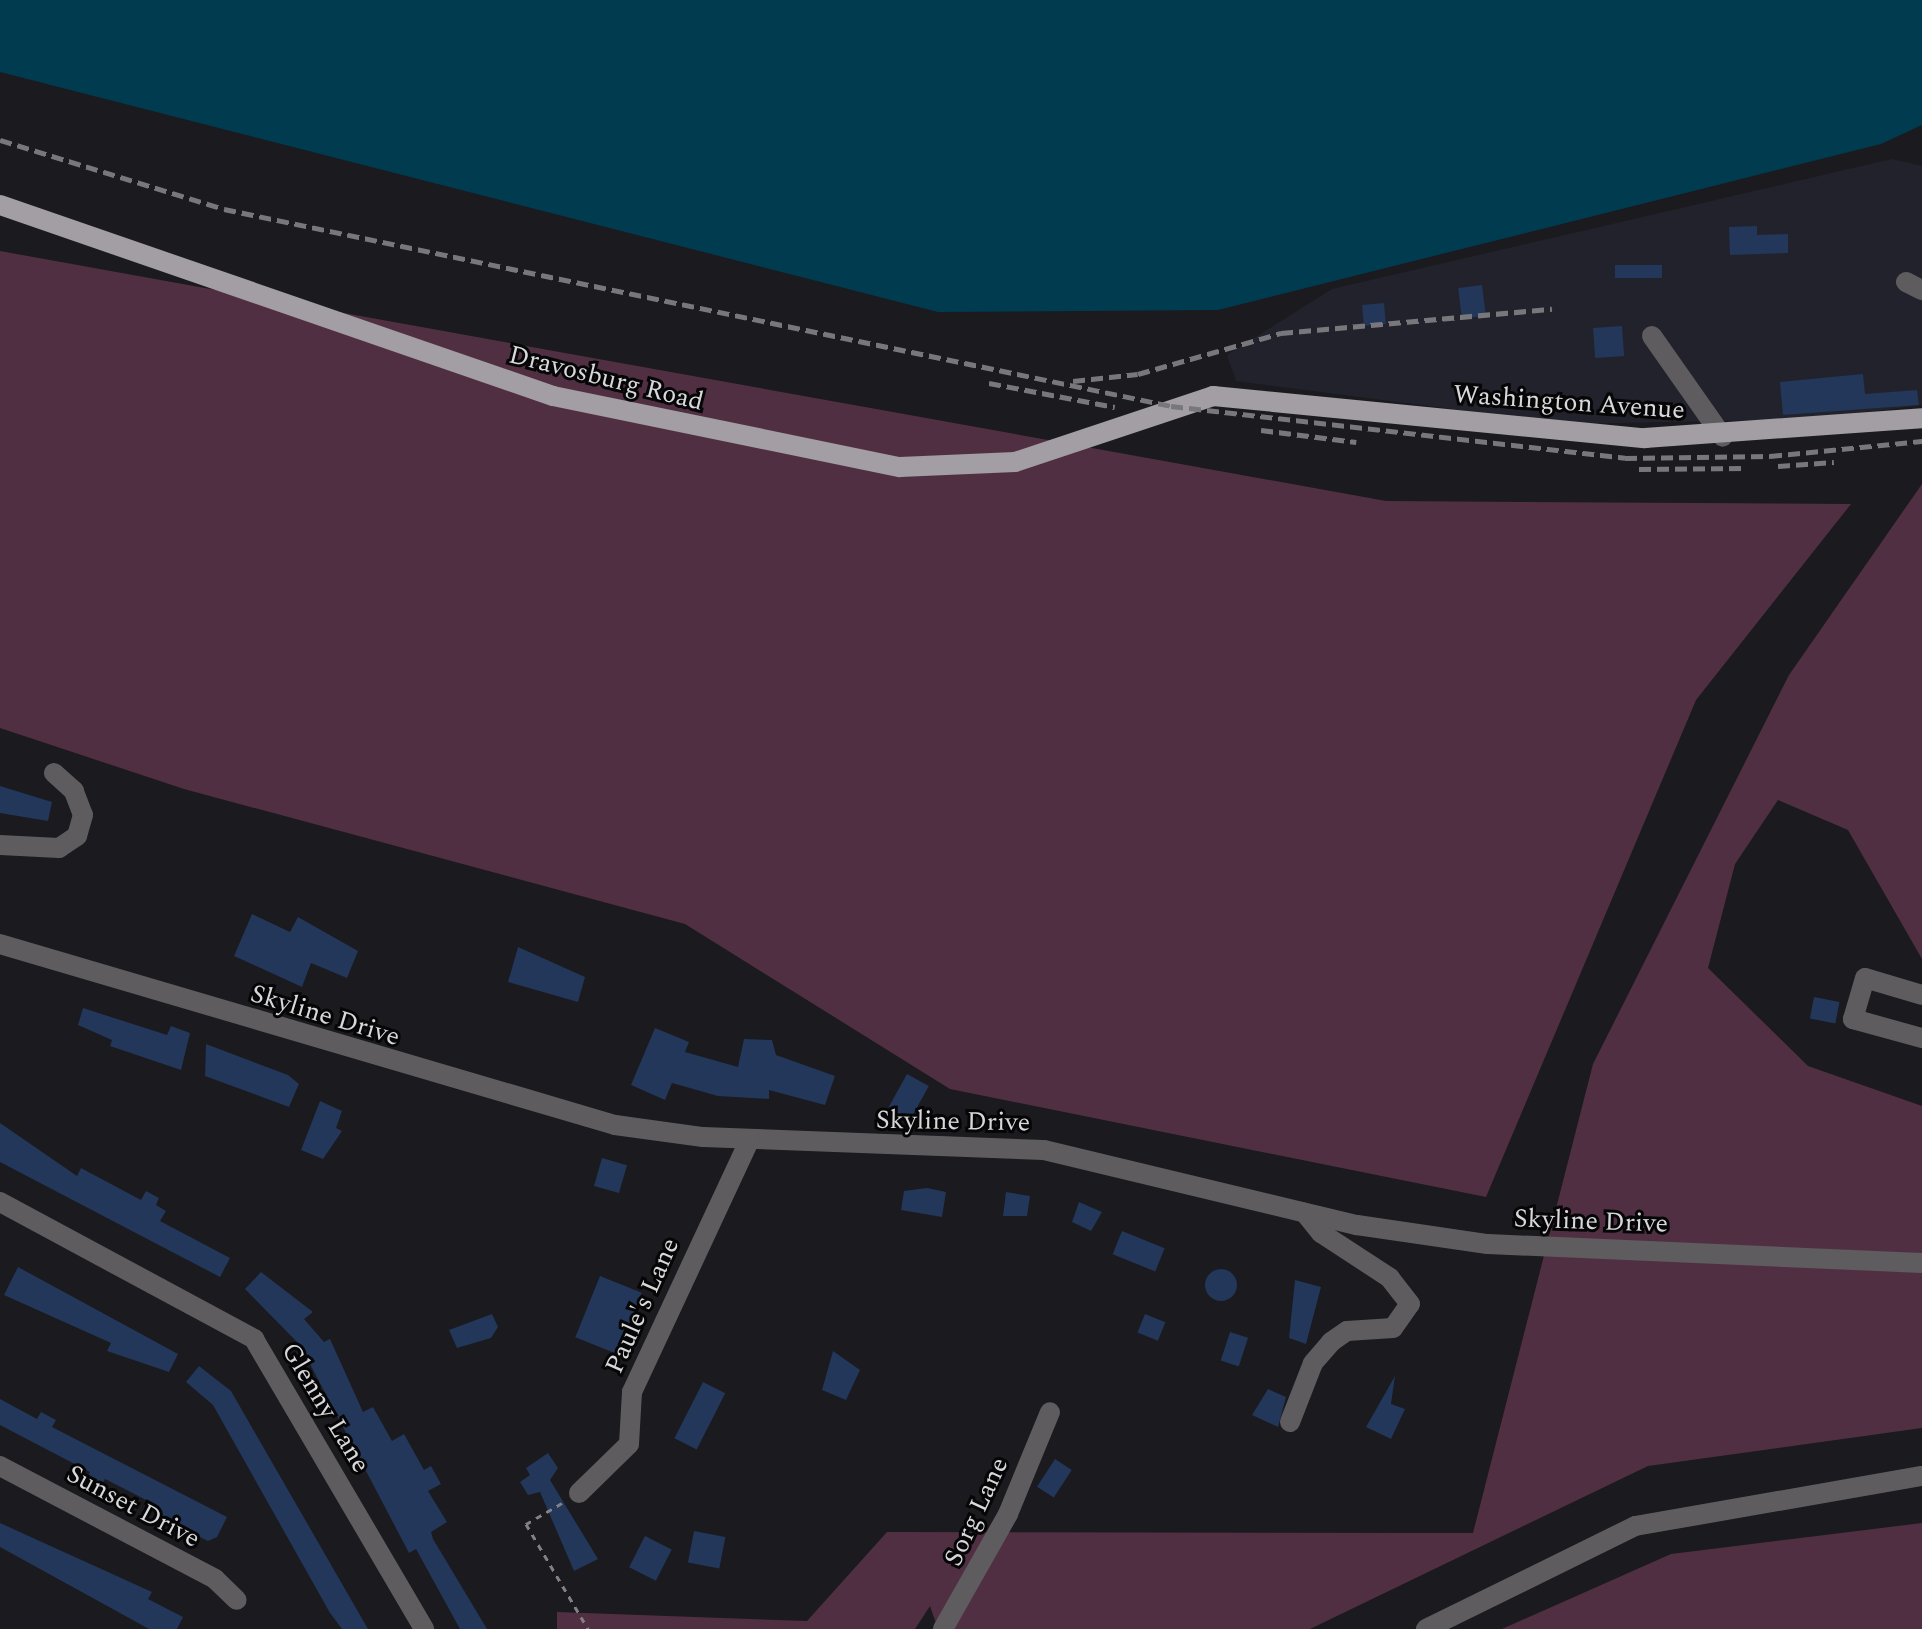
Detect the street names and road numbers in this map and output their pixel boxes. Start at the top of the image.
street label: Dravosburg Road [505,340,707,418]
street label: Washington Avenue [1452,379,1686,427]
street label: Skyline Drive [247,979,403,1053]
street label: Skyline Drive [876,1105,1030,1139]
street label: Skyline Drive [1513,1204,1669,1240]
street label: Paule's Lane [599,1234,687,1378]
street label: Glenny Lane [274,1337,376,1479]
street label: Sorg Lane [938,1453,1016,1571]
street label: Sunset Drive [61,1459,205,1555]

